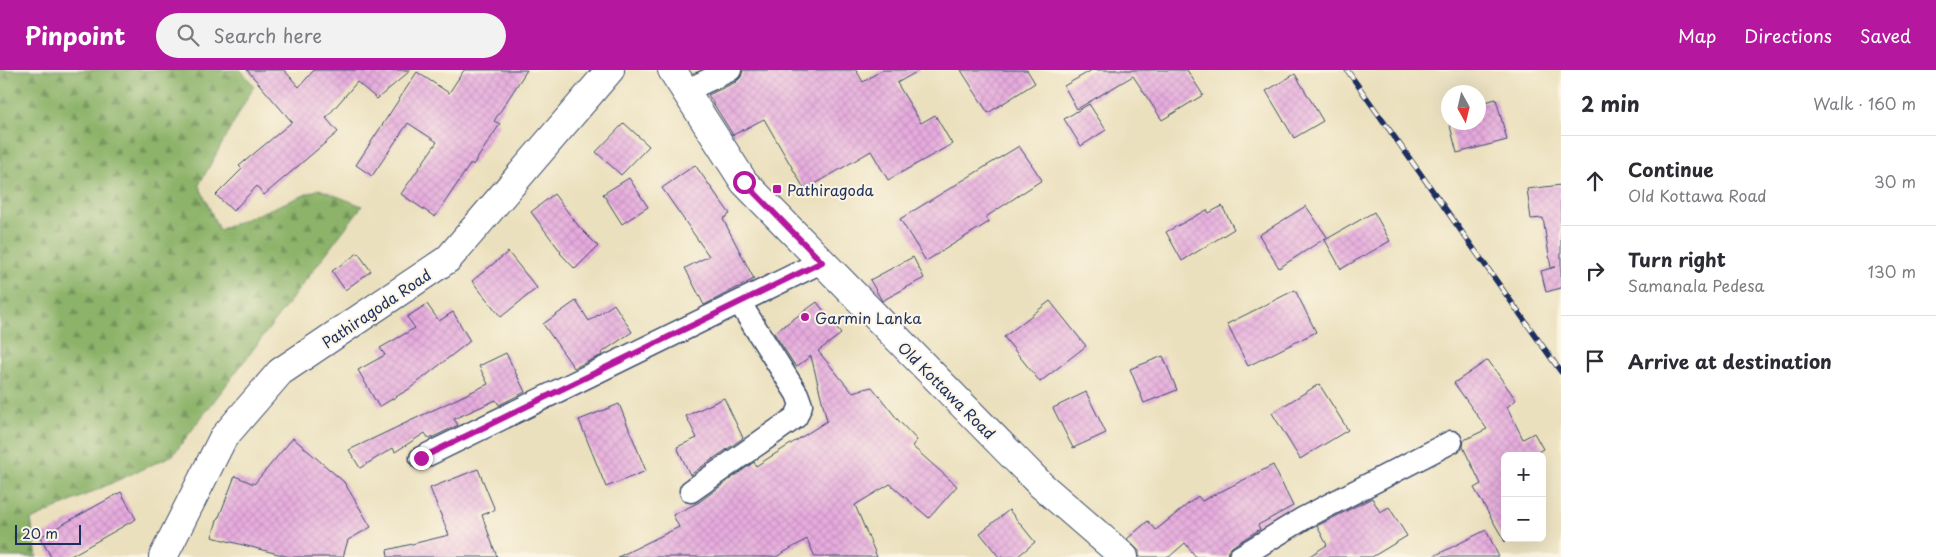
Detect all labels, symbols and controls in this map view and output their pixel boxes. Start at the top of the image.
search box [156,13,506,58]
text: Pinpoint [25,17,126,53]
icon: search [174,21,202,49]
text: Search here [214,21,322,49]
text: Map [1678,22,1716,49]
text: Directions [1744,22,1832,49]
text: Saved [1860,22,1911,49]
north arrow [1441,85,1486,130]
text: 2 min [1581,87,1640,119]
text: Walk · 160 m [1813,91,1916,115]
text: Continue [1628,155,1714,183]
icon: ahead [1581,167,1609,195]
text: 30 m [1874,169,1916,193]
route start [733,171,756,194]
place label: Pathiragoda [787,178,875,201]
marker: Pathiragoda [771,183,783,195]
text: Old Kottawa Road [1628,183,1767,207]
text: Turn right [1628,245,1726,273]
icon: right [1581,257,1609,285]
text: 130 m [1868,259,1916,283]
street label: Pathiragoda Road [317,263,435,353]
text: Samanala Pedesa [1628,273,1765,297]
place label: Garmin Lanka [815,306,922,329]
marker: Garmin Lanka [799,311,811,323]
street label: Old Kottawa Road [893,336,1001,444]
icon: arrive [1581,347,1609,375]
text: Arrive at destination [1628,347,1832,375]
route end [410,447,433,470]
map controls [1501,452,1546,542]
button: + [1501,452,1546,497]
button: − [1501,497,1546,542]
scale bar [15,522,81,545]
text: 20 m [22,523,58,544]

